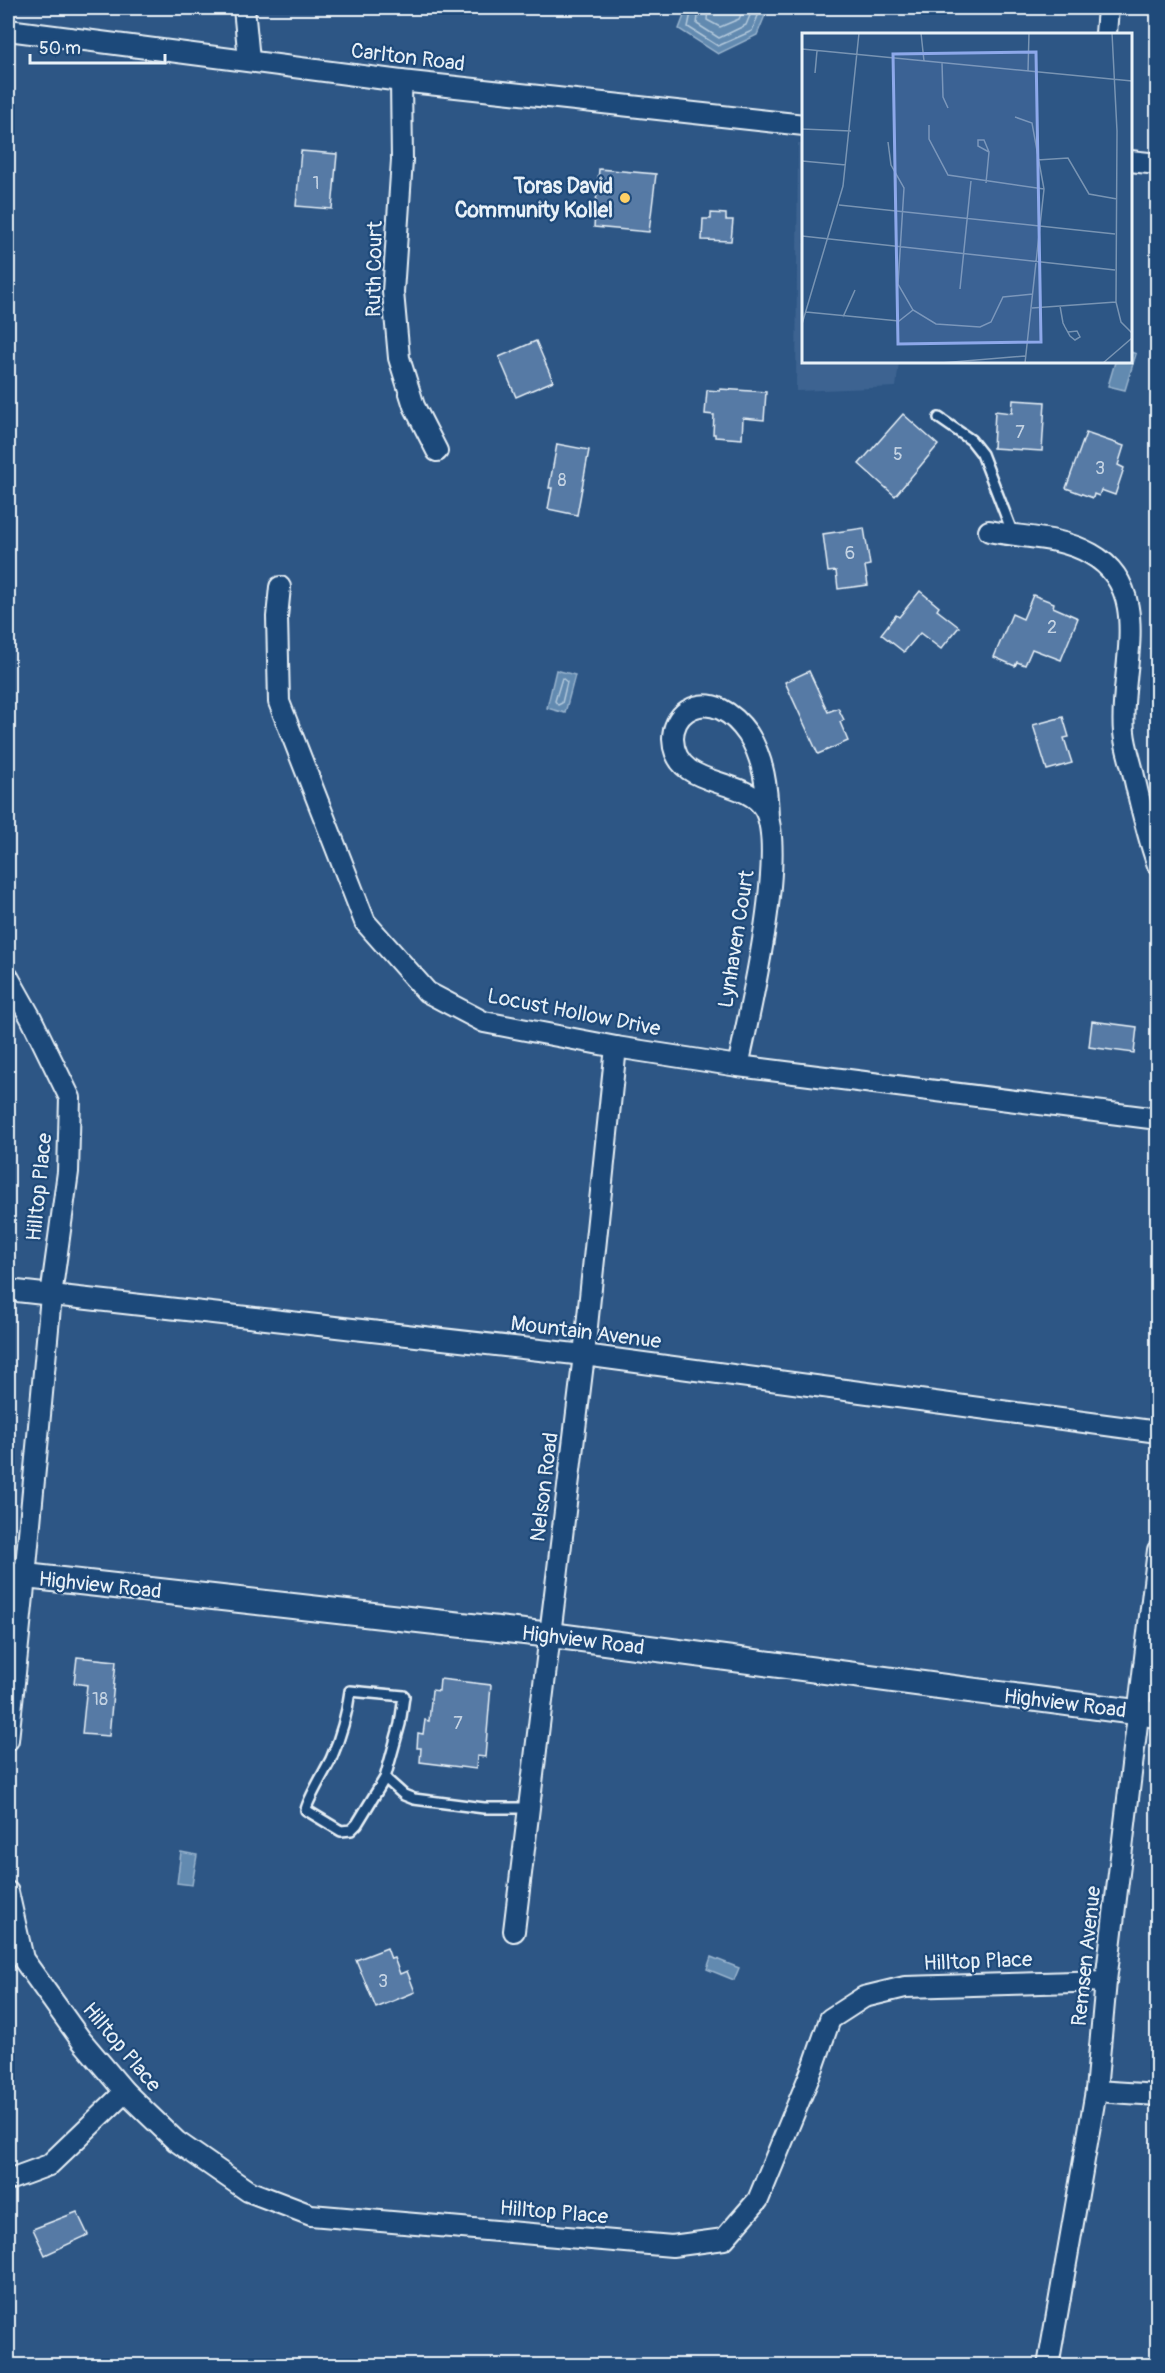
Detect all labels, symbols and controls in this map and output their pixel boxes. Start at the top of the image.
scale bar [30,27,165,65]
inset map [802,33,1132,363]
text: 50 m [39,37,81,60]
street label: Carlton Road [349,37,467,78]
house number: 1 [312,172,320,195]
place label: Toras David Community Kollel [455,173,613,224]
marker: Toras David Community Kollel [618,191,632,205]
street label: Ruth Court [360,220,389,317]
house number: 7 [1015,421,1025,444]
house number: 5 [893,443,903,466]
house number: 3 [1095,457,1105,480]
house number: 8 [557,469,567,492]
house number: 6 [845,542,855,565]
house number: 2 [1047,616,1057,639]
street label: Lynhaven Court [712,868,761,1010]
street label: Locust Hollow Drive [485,982,663,1043]
street label: Hilltop Place [20,1131,59,1243]
street label: Mountain Avenue [509,1310,663,1355]
street label: Nelson Road [524,1431,565,1543]
street label: Highview Road [37,1566,163,1605]
street label: Highview Road [520,1620,646,1661]
street label: Highview Road [1002,1683,1128,1724]
house number: 18 [92,1688,108,1711]
house number: 7 [453,1712,463,1735]
street label: Remsen Avenue [1066,1884,1107,2028]
street label: Hilltop Place [923,1946,1034,1977]
house number: 3 [378,1970,388,1993]
street label: Hilltop Place [76,1997,167,2098]
street label: Hilltop Place [499,2194,610,2231]

